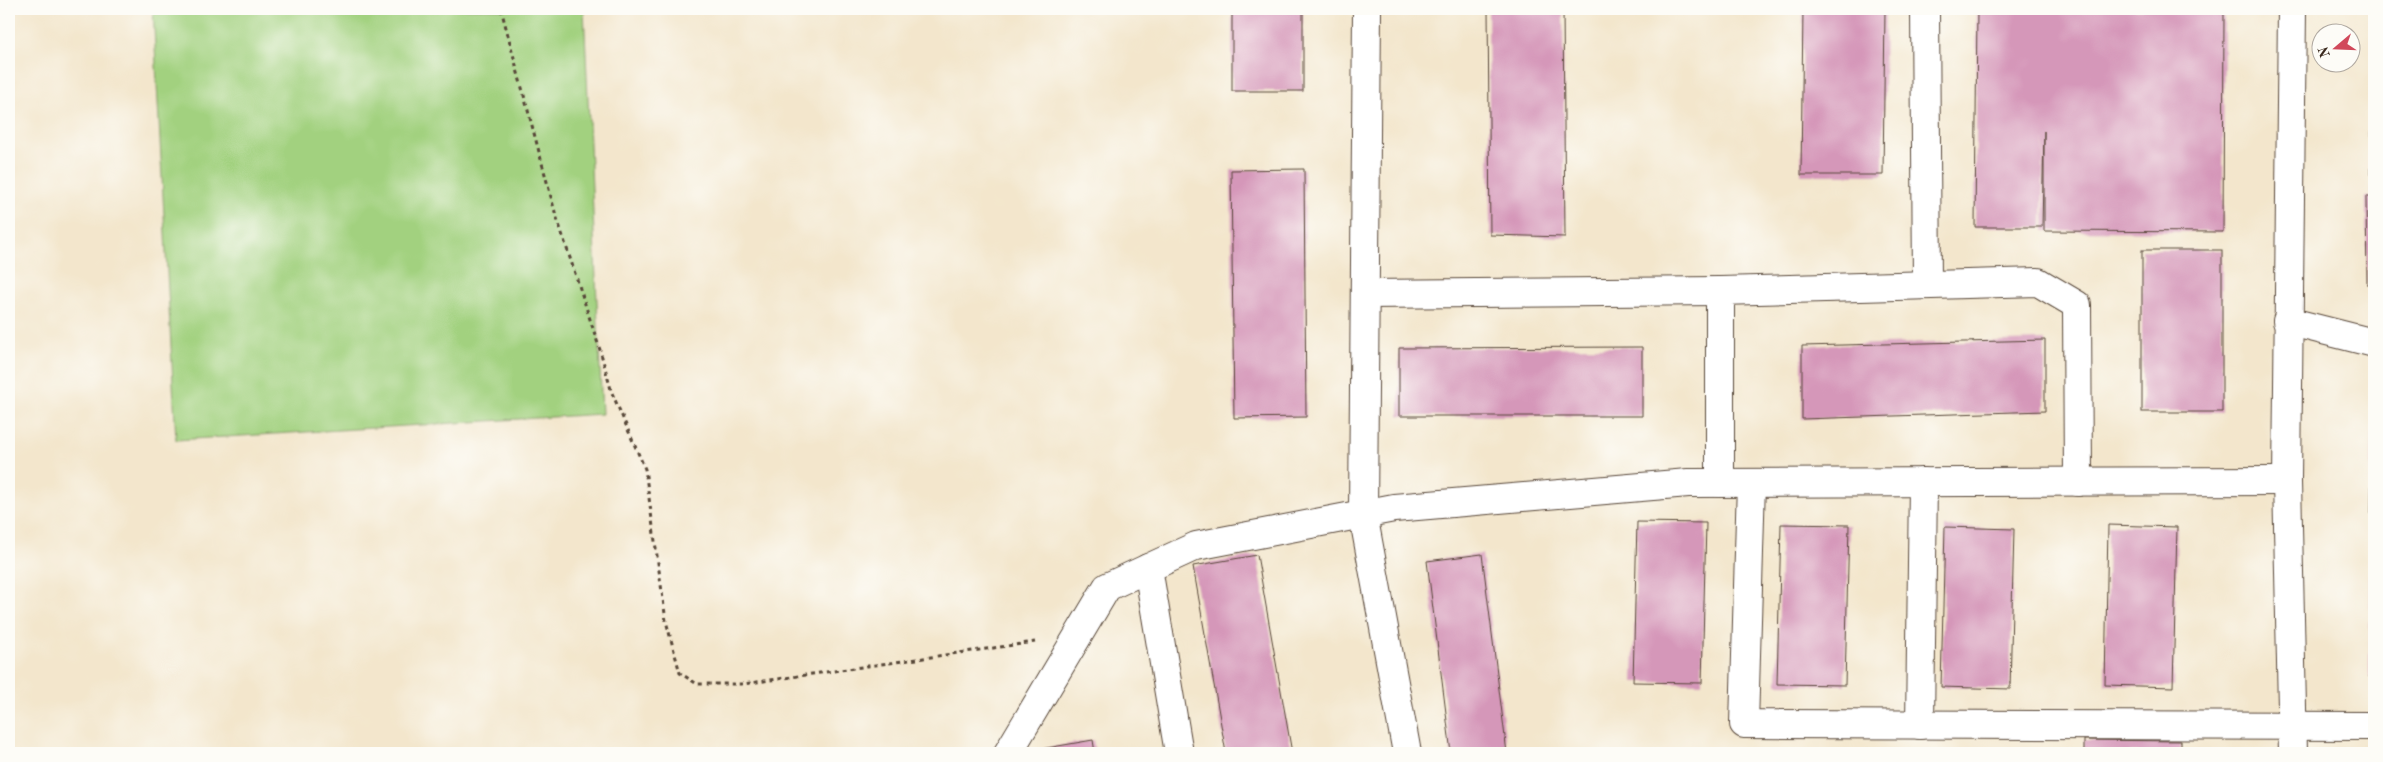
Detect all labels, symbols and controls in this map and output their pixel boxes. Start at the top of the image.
north arrow [2310,22,2360,72]
text: N [2316,44,2333,59]

